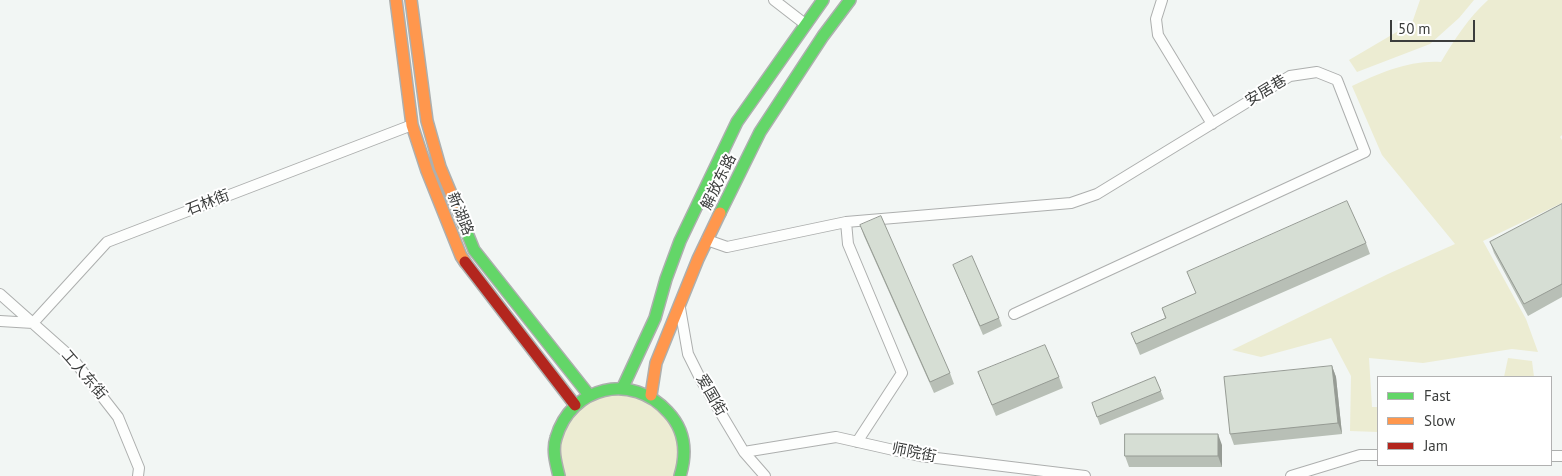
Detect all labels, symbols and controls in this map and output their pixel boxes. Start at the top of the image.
scale bar [1392,10,1477,42]
text: 50 m [1398,19,1431,38]
street label: 安居巷 [1242,72,1290,110]
street label: 解放东路 [698,151,740,213]
street label: 石林街 [184,187,232,219]
street label: 新湖路 [443,190,477,238]
street label: 工人东街 [58,346,110,404]
street label: 爱国街 [692,371,730,419]
legend [1377,376,1552,466]
text: Fast [1424,386,1451,405]
text: Slow [1424,411,1455,430]
text: Jam [1424,436,1448,455]
street label: 师院街 [890,440,938,466]

